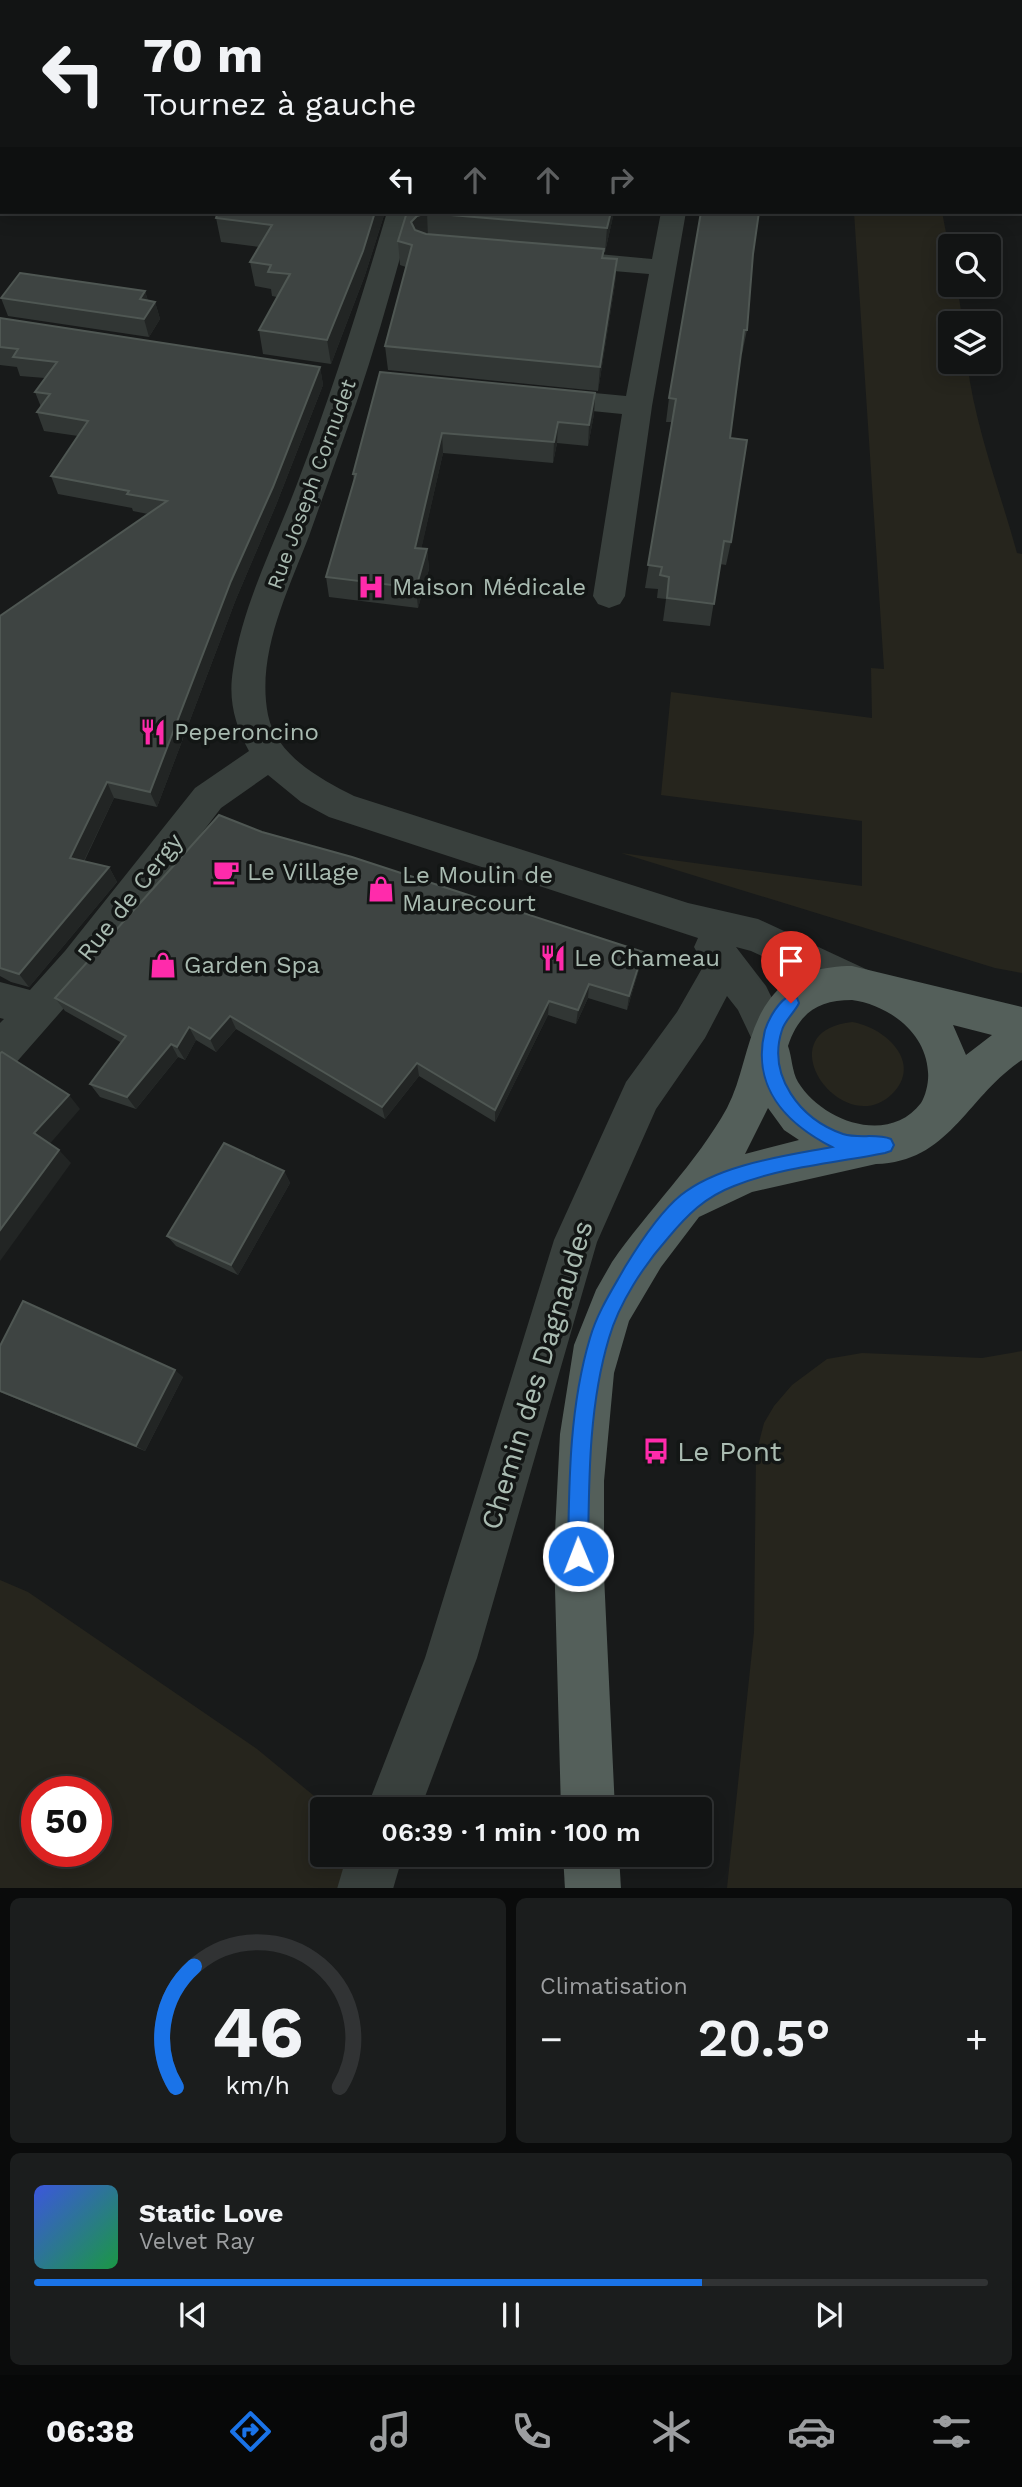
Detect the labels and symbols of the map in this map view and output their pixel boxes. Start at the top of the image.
street label: Rue Joseph Cornudet [261,375,361,592]
hospital icon: Maison Médicale [356,572,386,602]
place label: Maison Médicale [392,573,586,601]
restaurant icon: Peperoncino [138,717,168,747]
place label: Peperoncino [174,718,319,746]
street label: Rue de Cergy [71,827,189,966]
cafe icon: Le Village [211,857,241,887]
place label: Le Village [247,858,359,886]
place label: Le Moulin de Maurecourt [402,861,553,917]
shop icon: Le Moulin de Maurecourt [366,874,396,904]
pin [761,931,821,1003]
restaurant icon: Le Chameau [538,943,568,973]
place label: Le Chameau [574,944,720,972]
shop icon: Garden Spa [148,950,178,980]
place label: Garden Spa [184,951,320,979]
street label: Chemin des Dagnaudes [474,1216,600,1534]
place label: Le Pont [677,1435,782,1468]
bus stop icon: Le Pont [641,1436,671,1466]
position arrow [541,1519,615,1593]
speed limit sign: 50 [21,1776,112,1867]

